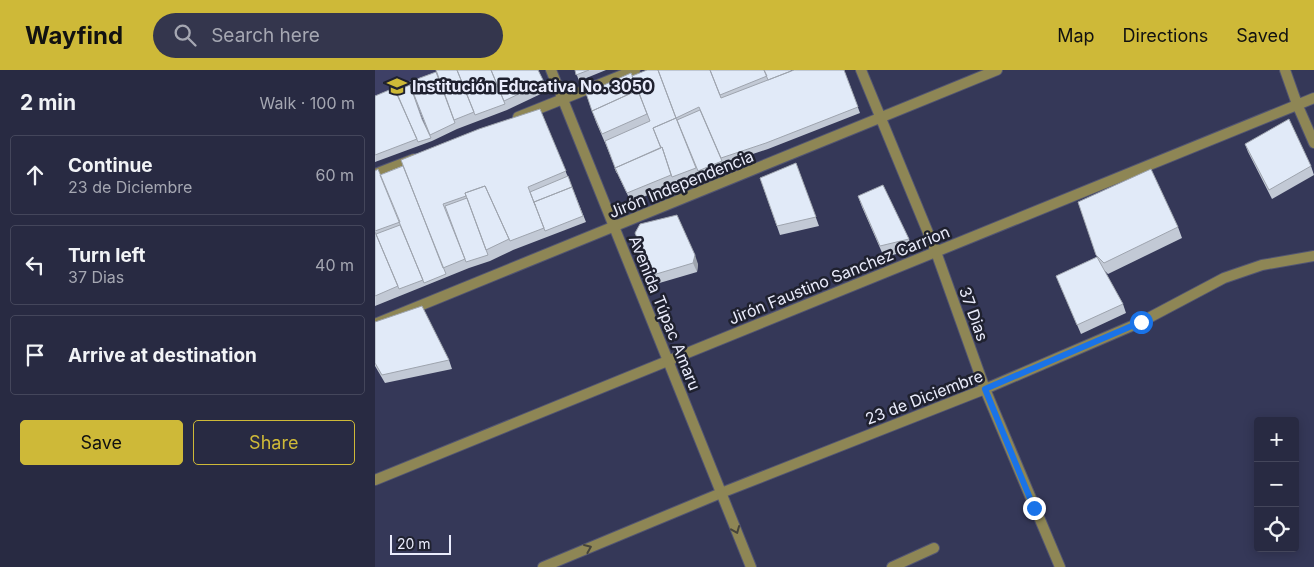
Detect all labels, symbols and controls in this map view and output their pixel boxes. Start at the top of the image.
search box [153,13,503,58]
text: Wayfind [25,21,123,50]
icon: search [171,21,199,49]
text: Search here [211,24,320,47]
text: Map [1057,25,1095,46]
text: Directions [1123,25,1208,46]
text: Saved [1236,25,1289,46]
school or university icon: Institución Educativa No. 3050 [386,75,408,97]
place label: Institución Educativa No. 3050 [412,76,653,96]
text: 2 min [20,90,76,115]
text: Walk · 100 m [260,93,355,113]
street label: Jirón Independencia [606,146,756,222]
text: Continue [68,154,153,177]
icon: ahead [21,161,49,189]
text: 60 m [315,165,354,185]
text: 23 de Diciembre [68,177,192,197]
street label: Jirón Faustino Sanchez Carrion [725,221,953,329]
street label: Avenida Túpac Amaru [625,233,705,393]
text: Turn left [68,244,146,267]
icon: left [21,251,49,279]
text: 40 m [315,255,354,275]
text: 37 Dias [68,267,124,287]
street label: 37 Dias [955,284,993,344]
route start [1130,311,1153,334]
icon: arrive [21,341,49,369]
text: Arrive at destination [68,344,257,367]
street label: 23 de Diciembre [862,365,986,429]
map controls [1254,417,1299,552]
button: + [1254,417,1299,462]
button: Save [20,420,183,465]
button: Share [193,420,355,465]
button: − [1254,462,1299,507]
route end [1023,497,1046,520]
button: locate [1254,507,1299,552]
one-way arrow [729,525,740,534]
scale bar [390,532,451,555]
text: 20 m [397,535,431,552]
one-way arrow [583,544,592,554]

